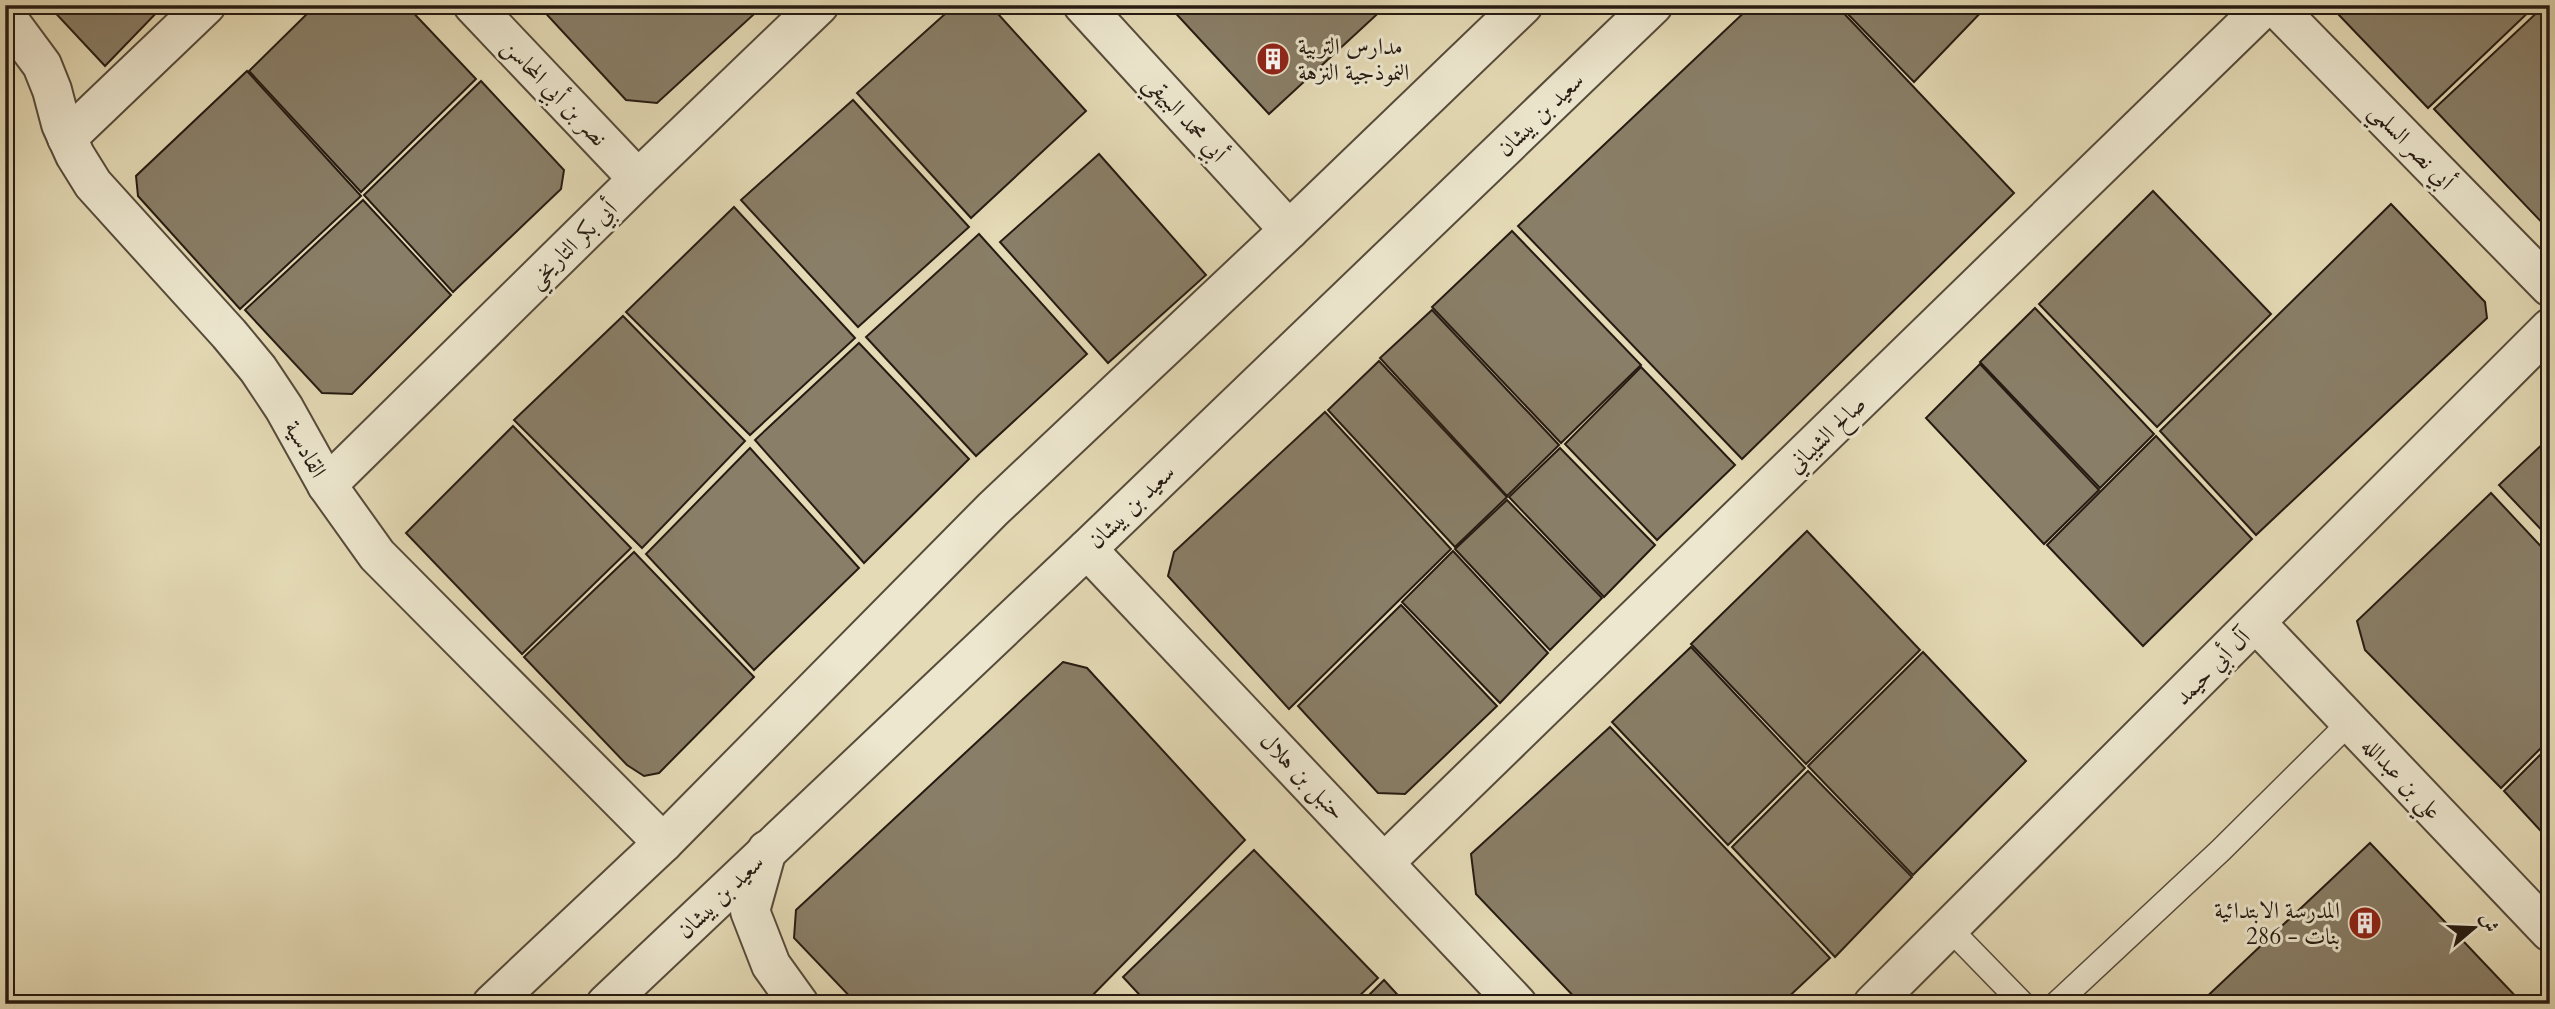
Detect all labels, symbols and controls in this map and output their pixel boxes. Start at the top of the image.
street label: نصر بن أبي المحاسن [493,31,615,155]
place label: مدارس التربية النموذجية النزهة [1298,31,1409,88]
building icon: مدارس التربية النموذجية النزهة [1254,40,1292,78]
street label: سعيد بن بيشان [1490,65,1591,164]
street label: أبي محمد البيهقي [1133,67,1234,174]
street label: أبي نصر السلمي [2358,95,2462,201]
street label: أبي بكر التاريخي [520,193,629,299]
street label: صالح الشيباني [1780,389,1875,483]
street label: القادسية [277,415,334,483]
street label: سعيد بن بيشان [1081,457,1182,556]
street label: آل أبي حيمد [2167,620,2261,714]
street label: حنبل بن هلال [1252,726,1352,828]
street label: علي بن عبدالله [2350,731,2449,831]
street label: سعيد بن بيشان [670,847,771,946]
north arrow [2440,894,2510,964]
place label: المدرسة الابتدائية 286 - بنات [2214,895,2340,952]
building icon: المدرسة الابتدائية 286 - بنات [2346,904,2384,942]
text: ش [2474,910,2504,936]

